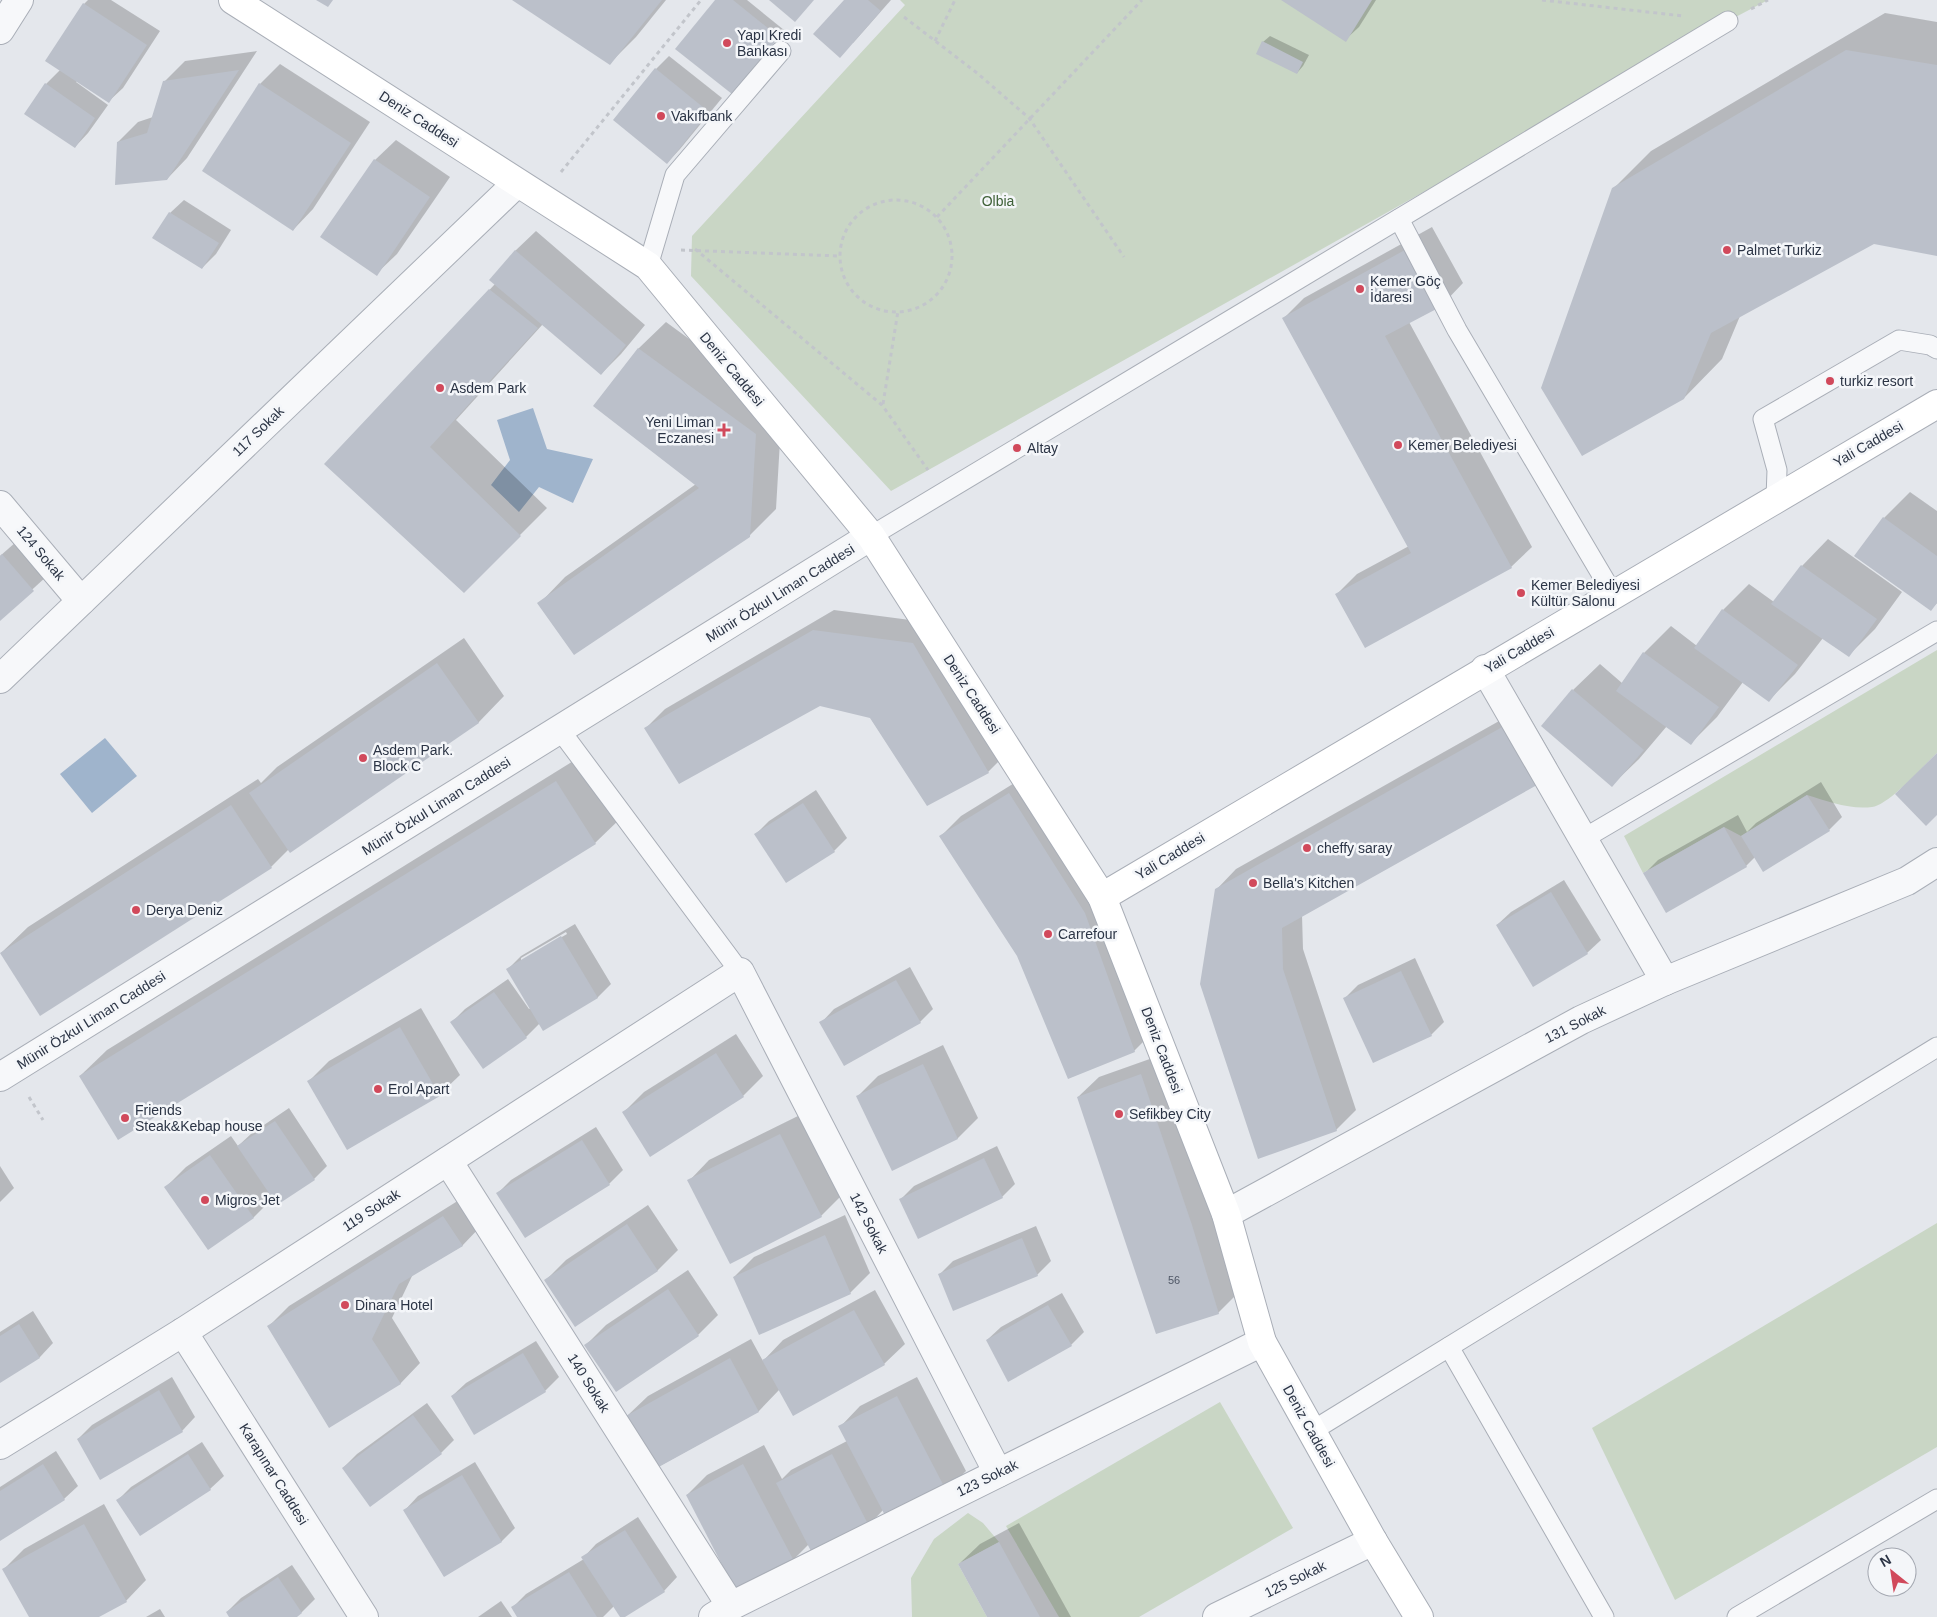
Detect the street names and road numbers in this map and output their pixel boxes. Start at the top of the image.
street label: Deniz Caddesi [376,87,462,151]
street label: Deniz Caddesi [697,329,767,409]
street label: 117 Sokak [229,402,288,459]
street label: Yali Caddesi [1830,418,1906,470]
street label: 124 Sokak [14,523,69,584]
street label: Münir Özkul Liman Caddesi [702,540,857,645]
street label: Yali Caddesi [1481,624,1557,676]
street label: Deniz Caddesi [940,651,1004,737]
street label: Münir Özkul Liman Caddesi [358,753,513,858]
street label: Yali Caddesi [1133,829,1207,883]
street label: Münir Özkul Liman Caddesi [13,967,168,1072]
street label: 131 Sokak [1542,1001,1609,1046]
street label: Deniz Caddesi [1138,1005,1186,1095]
street label: 119 Sokak [339,1185,404,1234]
street label: 142 Sokak [847,1190,892,1257]
street label: 140 Sokak [565,1351,614,1416]
street label: Deniz Caddesi [1280,1382,1338,1470]
street label: Karapınar Caddesi [236,1420,312,1528]
street label: 123 Sokak [954,1456,1021,1500]
street label: 125 Sokak [1262,1557,1329,1601]

